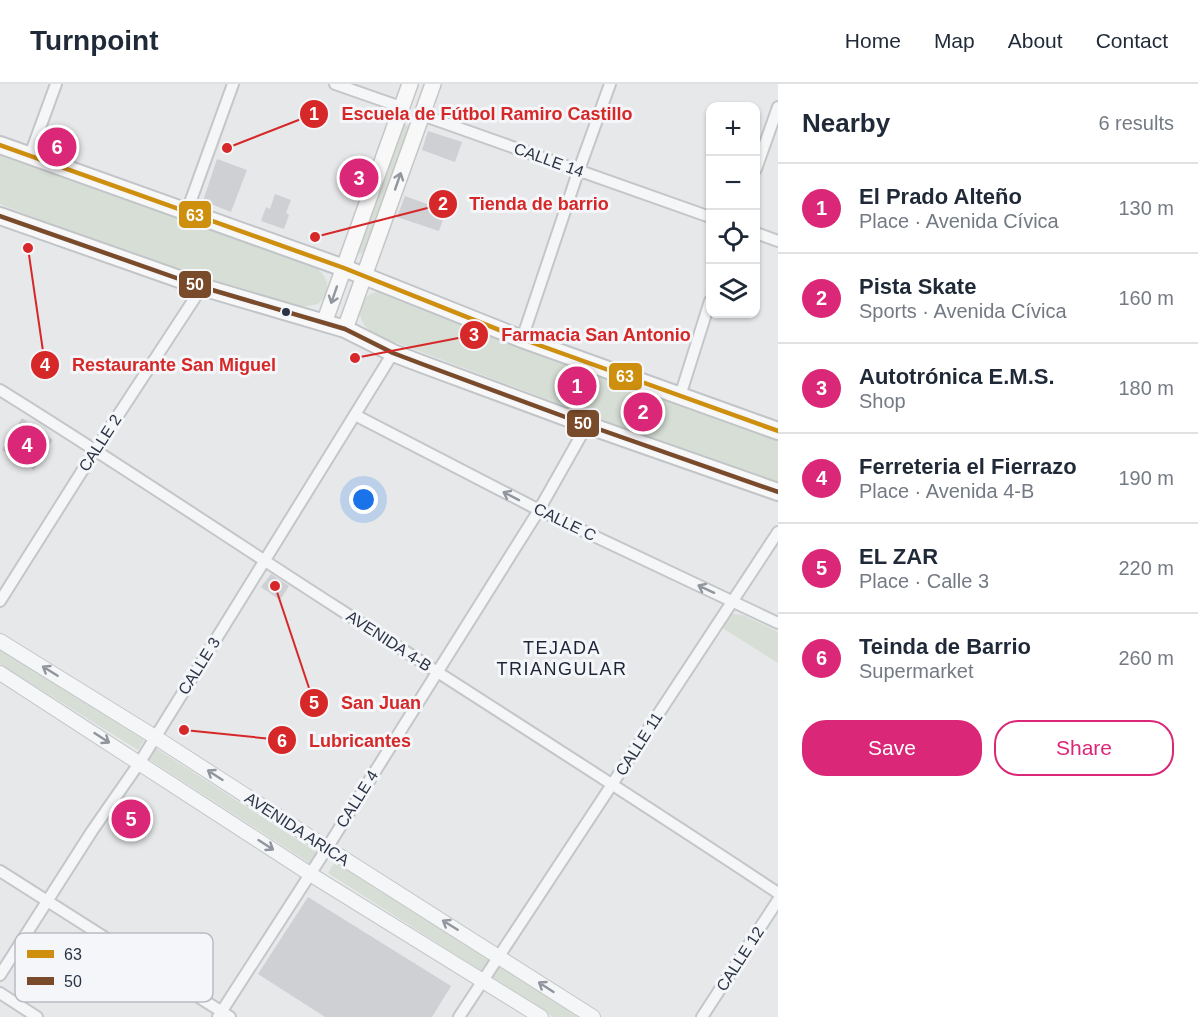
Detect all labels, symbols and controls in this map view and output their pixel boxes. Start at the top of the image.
text: Turnpoint [30,25,159,56]
text: Home [845,29,901,52]
text: Map [934,29,975,52]
text: About [1008,29,1063,52]
text: Contact [1096,29,1168,52]
callout: Escuela de Fútbol Ramiro Castillo [299,96,644,132]
map controls [706,102,760,318]
button: + [706,102,760,156]
text: 1 [309,104,319,124]
text: Escuela de Fútbol Ramiro Castillo [341,104,633,124]
text: Nearby [802,108,890,138]
text: 6 results [1098,112,1174,134]
pin: 6 [38,124,76,170]
street label: CALLE 14 [512,140,586,180]
pin: 3 [340,156,378,200]
button: − [706,156,760,210]
one-way arrow [394,172,405,191]
text: El Prado Alteño [859,184,1022,209]
callout: Tienda de barrio [428,186,621,222]
text: 2 [438,194,448,214]
text: Tienda de barrio [469,194,609,214]
text: 1 [816,197,827,219]
text: 130 m [1118,197,1174,219]
line badge: 63 [178,200,212,229]
text: 63 [186,207,204,224]
button: locate [706,210,760,264]
text: Place · Avenida Cívica [859,210,1059,232]
button: layers [706,264,760,318]
line badge: 50 [178,270,212,299]
text: Pista Skate [859,274,976,299]
text: 50 [186,276,204,293]
one-way arrow [327,285,338,304]
text: 2 [816,287,827,309]
text: 160 m [1118,287,1174,309]
text: Sports · Avenida Cívica [859,300,1067,322]
unlabelled marker [280,306,292,318]
callout: Farmacia San Antonio [459,317,703,353]
text: 3 [469,325,479,345]
text: Farmacia San Antonio [501,325,691,345]
callout: Restaurante San Miguel [30,347,288,383]
text: 4 [40,355,50,375]
text: Restaurante San Miguel [72,355,276,375]
line badge: 63 [608,362,643,391]
pin: 1 [558,364,596,408]
text: Autotrónica E.M.S. [859,364,1055,389]
text: 63 [616,368,634,385]
text: 3 [816,377,827,399]
text: 180 m [1118,377,1174,399]
pin: 2 [624,390,662,434]
text: Shop [859,390,906,412]
line badge: 50 [566,409,600,438]
street label: CALLE 2 [75,411,125,474]
text: 50 [574,415,592,432]
pin: 4 [8,422,46,468]
text: Ferreteria el Fierrazo [859,454,1077,479]
text: 4 [816,467,827,489]
text: 190 m [1118,467,1174,489]
text: Place · Avenida 4-B [859,480,1034,502]
your location [349,485,378,514]
one-way arrow [503,489,521,501]
street label: CALLE C [531,500,599,544]
text: EL ZAR [859,544,938,569]
text: 5 [816,557,827,579]
text: 220 m [1118,557,1174,579]
text: Place · Calle 3 [859,570,989,592]
one-way arrow [697,583,715,595]
street label: AVENIDA 4-B [343,607,435,675]
street label: CALLE 3 [175,634,223,698]
text: Teinda de Barrio [859,634,1031,659]
district label: TEJADA TRIANGULAR [496,638,628,679]
text: 6 [816,647,827,669]
text: 260 m [1118,647,1174,669]
text: Supermarket [859,660,974,682]
one-way arrow [42,665,59,677]
callout: San Juan [299,685,433,721]
text: 5 [309,693,319,713]
text: San Juan [341,693,421,713]
street label: CALLE 11 [612,709,666,779]
button: Save [802,720,982,776]
button: Share [994,720,1174,776]
callout: Lubricantes [267,722,423,758]
text: 6 [277,731,287,751]
text: Lubricantes [309,731,411,751]
one-way arrow [94,732,110,744]
street label: CALLE 4 [333,767,381,831]
one-way arrow [206,769,223,782]
street label: AVENIDA ARICA [242,789,352,869]
pin: 5 [112,796,150,842]
one-way arrow [257,838,274,851]
one-way arrow [442,919,459,931]
street label: CALLE 12 [713,924,767,994]
legend [15,933,213,1002]
text: 63 [64,946,82,963]
text: 50 [64,973,82,990]
one-way arrow [538,980,555,993]

